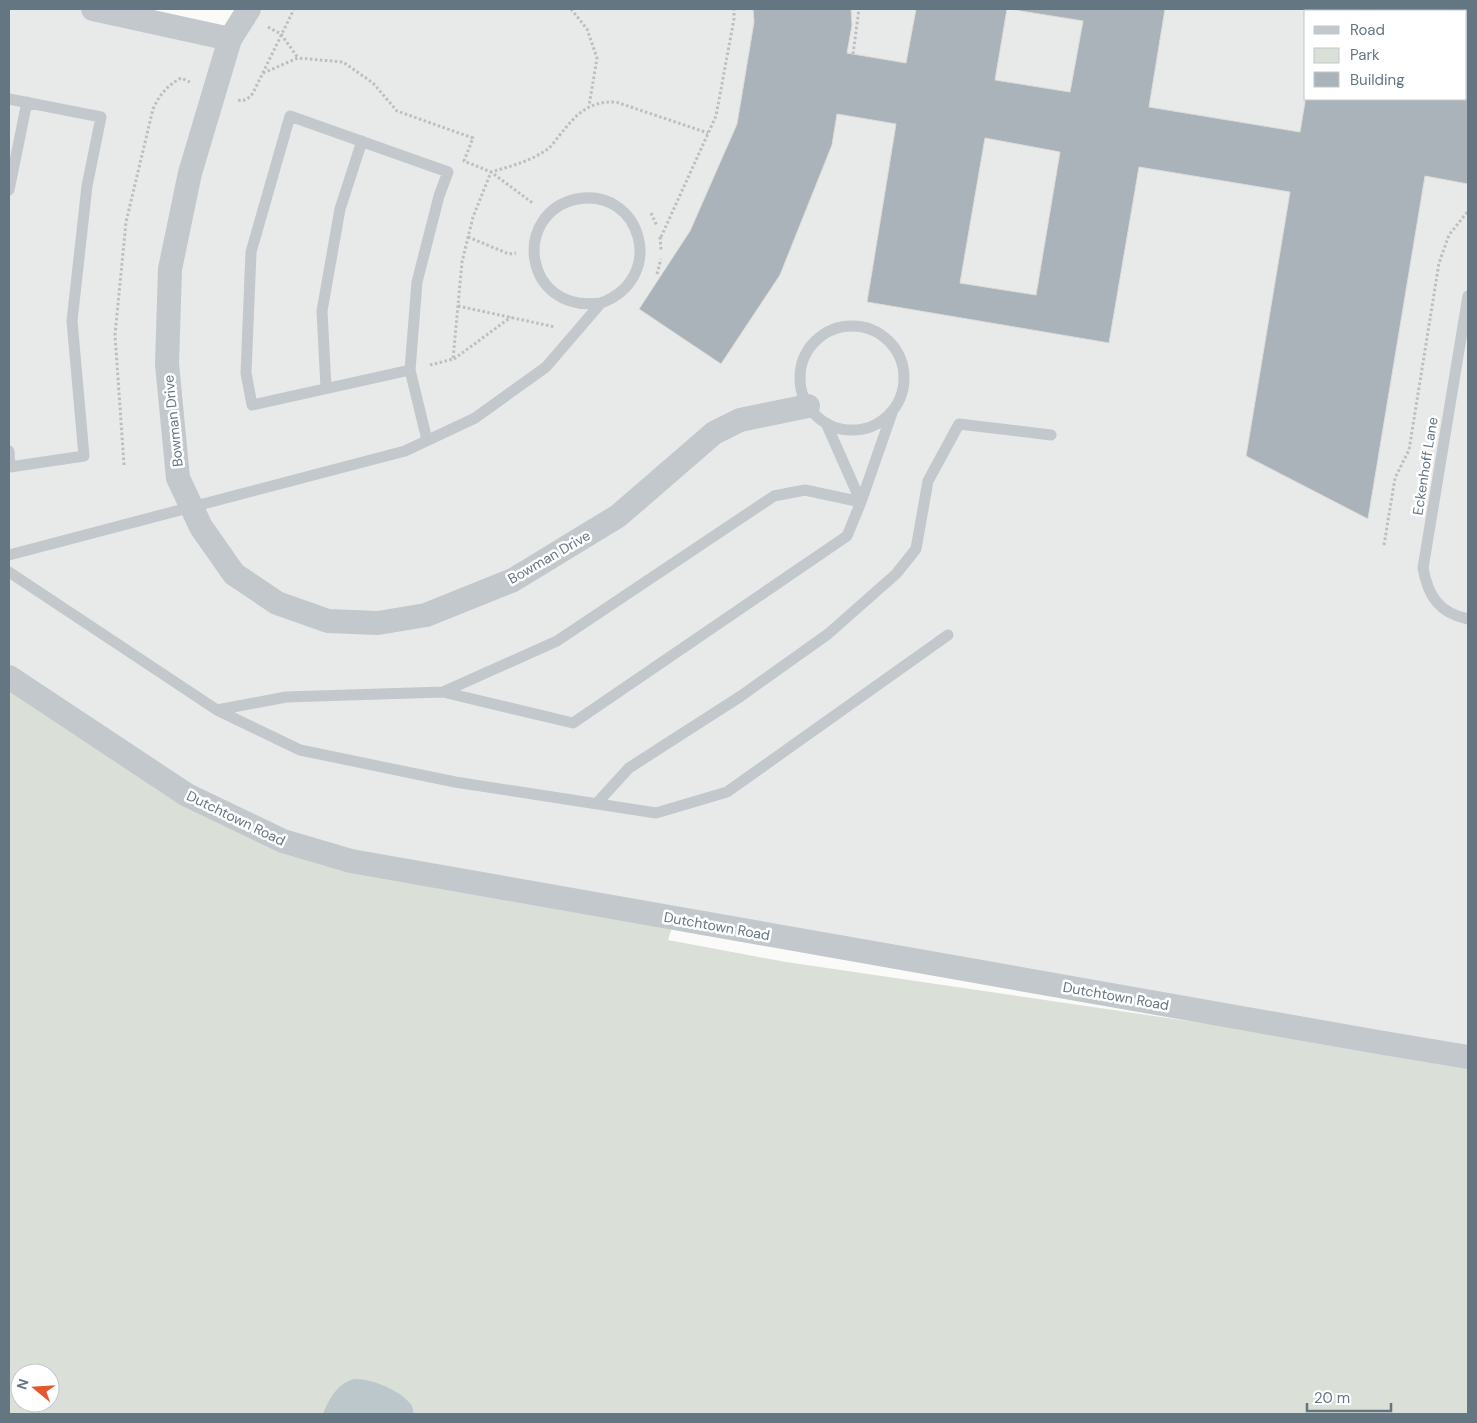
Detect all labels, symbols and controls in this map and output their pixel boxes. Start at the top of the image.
legend [1304,10,1467,100]
text: Road [1350,20,1385,40]
text: Park [1350,45,1380,65]
text: Building [1350,70,1405,90]
street label: Bowman Drive [159,374,187,468]
street label: Eckenhoff Lane [1408,416,1442,516]
street label: Bowman Drive [505,526,593,588]
street label: Dutchtown Road [184,786,288,850]
street label: Dutchtown Road [663,908,771,944]
street label: Dutchtown Road [1062,978,1170,1014]
north arrow [10,1363,60,1413]
text: N [12,1376,33,1392]
scale bar [1307,1380,1391,1412]
text: 20 m [1314,1388,1350,1408]

